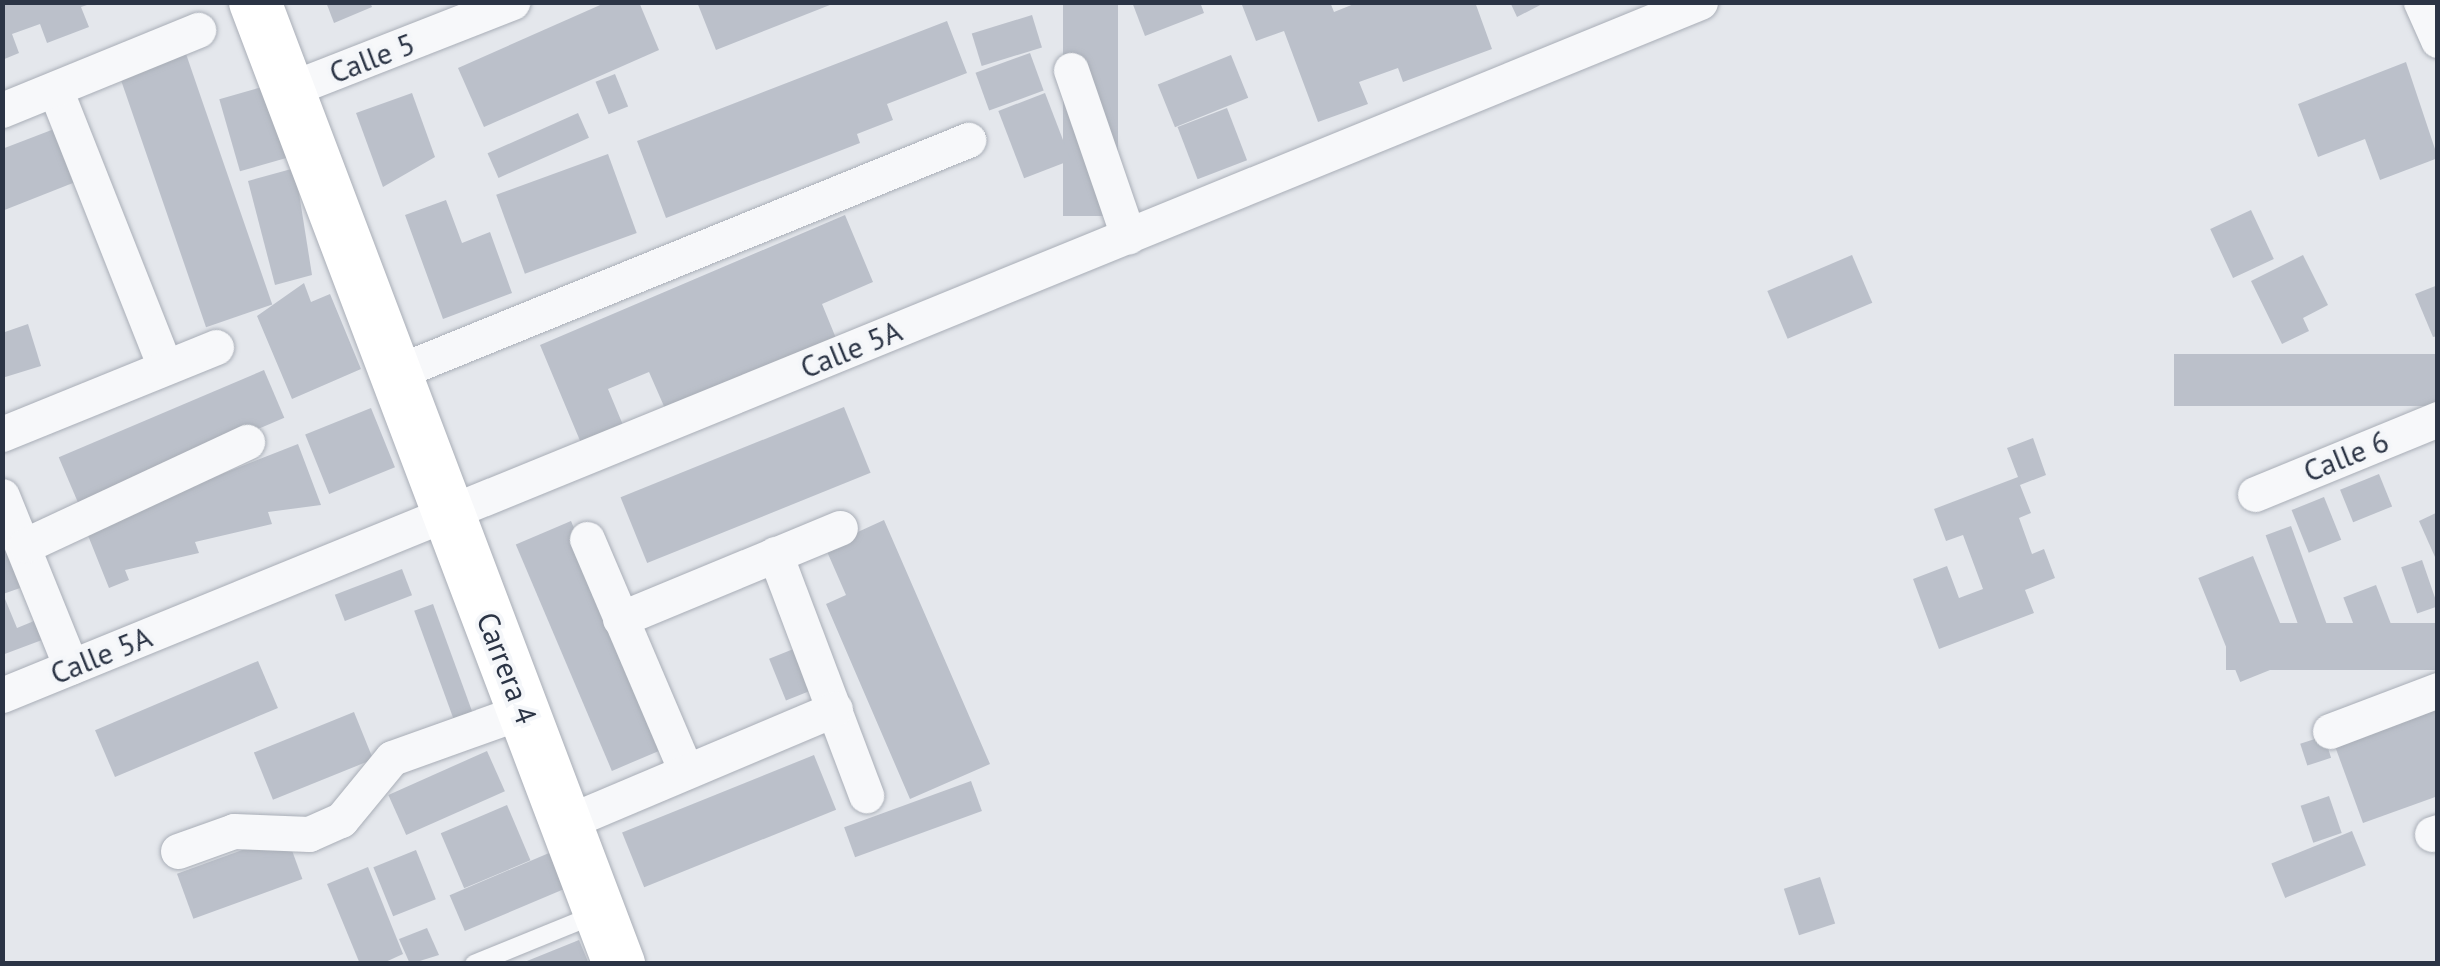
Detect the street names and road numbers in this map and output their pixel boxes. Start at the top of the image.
street label: Calle 5 [324,25,420,91]
street label: Calle 5A [795,312,907,386]
street label: Calle 6 [2298,423,2394,489]
street label: Carrera 4 [469,607,545,729]
street label: Calle 5A [45,618,157,692]

